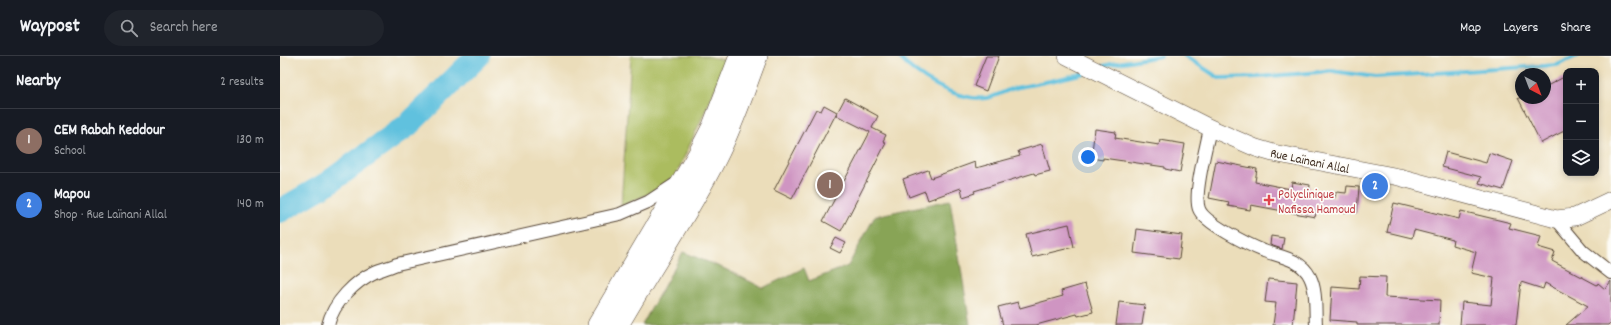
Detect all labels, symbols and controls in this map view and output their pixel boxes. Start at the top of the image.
search box [104,10,384,46]
text: Waypost [20,14,80,41]
icon: search [118,17,140,39]
text: Search here [150,17,218,39]
text: Map [1460,18,1481,38]
text: Layers [1503,18,1538,38]
text: Share [1560,18,1591,38]
north arrow [1515,68,1551,104]
map controls [1563,68,1599,176]
button: + [1563,68,1599,104]
text: Nearby [16,70,60,94]
text: 2 results [220,73,264,92]
button: − [1563,104,1599,140]
text: CEM Rabah Keddour [54,120,165,142]
text: 1 [28,131,30,150]
text: 130 m [236,131,264,150]
button: layers [1563,140,1599,176]
text: School [54,142,86,161]
street label: Rue Laïnani Allal [1268,145,1351,180]
your location [1078,147,1098,167]
pin: 1 [817,170,843,200]
pin: 2 [1362,171,1388,201]
text: Mapou [54,184,90,206]
place label: Polyclinique Nafissa Hamoud [1278,186,1356,220]
marker: Polyclinique Nafissa Hamoud [1263,194,1275,206]
text: 2 [26,195,32,214]
text: 140 m [237,195,264,214]
text: Shop · Rue Laïnani Allal [54,206,167,225]

